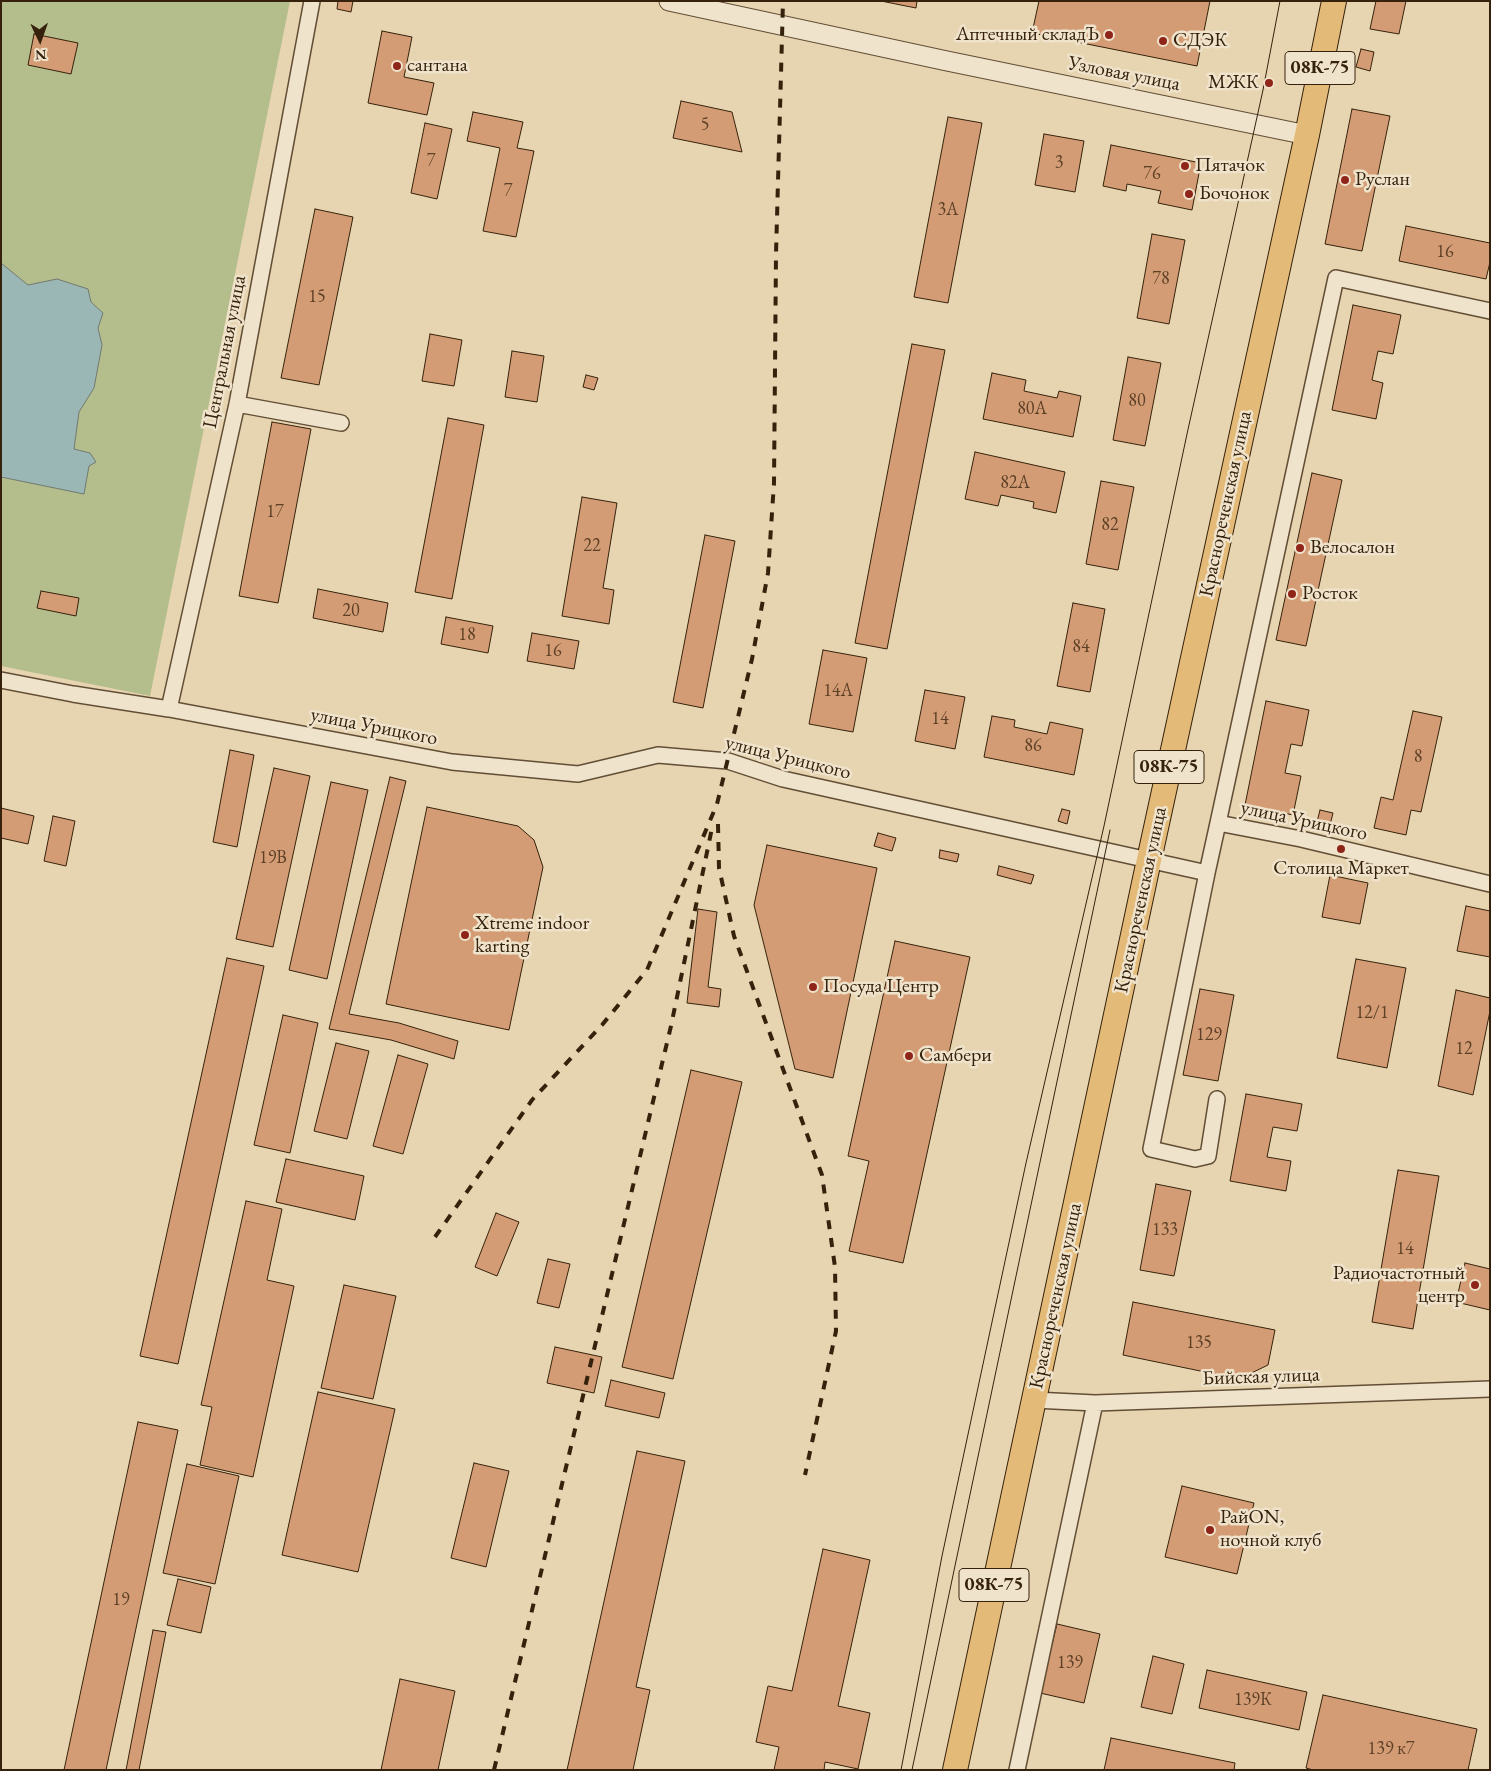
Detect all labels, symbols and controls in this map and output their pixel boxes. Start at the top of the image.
north arrow [15,15,65,65]
place label: Аптечный складЪ [956,23,1099,47]
marker: Аптечный складЪ [1103,29,1115,41]
place label: СДЭК [1173,29,1228,53]
marker: СДЭК [1157,35,1169,47]
text: N [35,46,47,64]
street label: Узловая улица [1066,51,1182,97]
road number: 08К-75 [1285,52,1355,84]
place label: сантана [407,54,468,78]
marker: сантана [391,60,403,72]
place label: МЖК [1208,71,1259,95]
marker: МЖК [1263,77,1275,89]
house number: 5 [701,114,709,136]
house number: 7 [427,150,435,172]
house number: 3 [1055,152,1063,174]
place label: Пятачок [1195,154,1265,178]
marker: Пятачок [1179,160,1191,172]
house number: 76 [1143,163,1161,185]
place label: Руслан [1355,168,1410,192]
marker: Руслан [1339,174,1351,186]
house number: 7 [504,180,512,202]
place label: Бочонок [1199,182,1269,206]
marker: Бочонок [1183,188,1195,200]
house number: 3А [937,199,959,221]
house number: 16 [1436,241,1454,263]
house number: 78 [1152,268,1170,290]
street label: Центральная улица [198,273,252,431]
house number: 15 [308,286,326,308]
house number: 80 [1128,390,1146,412]
house number: 80А [1017,398,1047,420]
street label: Краснореченская улица [1195,409,1257,599]
house number: 82А [1000,472,1030,494]
house number: 17 [266,501,284,523]
house number: 82 [1101,514,1119,536]
house number: 22 [583,535,601,557]
place label: Велосалон [1310,536,1395,560]
marker: Велосалон [1294,542,1306,554]
place label: Росток [1302,582,1358,606]
marker: Росток [1286,588,1298,600]
house number: 20 [342,600,360,622]
house number: 18 [458,624,476,646]
house number: 84 [1072,636,1090,658]
house number: 16 [544,640,562,662]
house number: 14А [823,680,853,702]
street label: улица Урицкого [308,703,440,751]
house number: 14 [931,708,949,730]
street label: улица Урицкого [723,731,853,785]
house number: 86 [1024,735,1042,757]
house number: 8 [1414,746,1422,768]
road number: 08К-75 [1134,750,1204,784]
street label: улица Урицкого [1238,796,1370,846]
street label: Краснореченская улица [1110,805,1172,995]
marker: Столица Маркет [1335,843,1347,855]
house number: 19В [259,847,287,869]
place label: Столица Маркет [1273,857,1409,881]
place label: Xtreme indoor karting [475,912,589,959]
marker: Xtreme indoor karting [459,929,471,941]
place label: Посуда Центр [823,975,939,999]
marker: Посуда Центр [807,981,819,993]
house number: 12/1 [1355,1002,1389,1024]
house number: 129 [1196,1024,1222,1046]
house number: 12 [1455,1038,1473,1060]
place label: Самбери [919,1044,992,1068]
marker: Самбери [903,1050,915,1062]
street label: Краснореченская улица [1025,1201,1087,1391]
house number: 133 [1152,1219,1178,1241]
house number: 14 [1396,1238,1414,1260]
place label: Радиочастотный центр [1333,1262,1465,1309]
marker: Радиочастотный центр [1469,1279,1481,1291]
house number: 135 [1186,1332,1212,1354]
street label: Бийская улица [1202,1363,1320,1391]
place label: РайON, ночной клуб [1220,1506,1322,1553]
marker: РайON, ночной клуб [1204,1524,1216,1536]
road number: 08К-75 [959,1568,1029,1602]
house number: 19 [112,1589,130,1611]
house number: 139 [1057,1652,1083,1674]
house number: 139К [1234,1689,1272,1711]
house number: 139 к7 [1368,1738,1414,1760]

